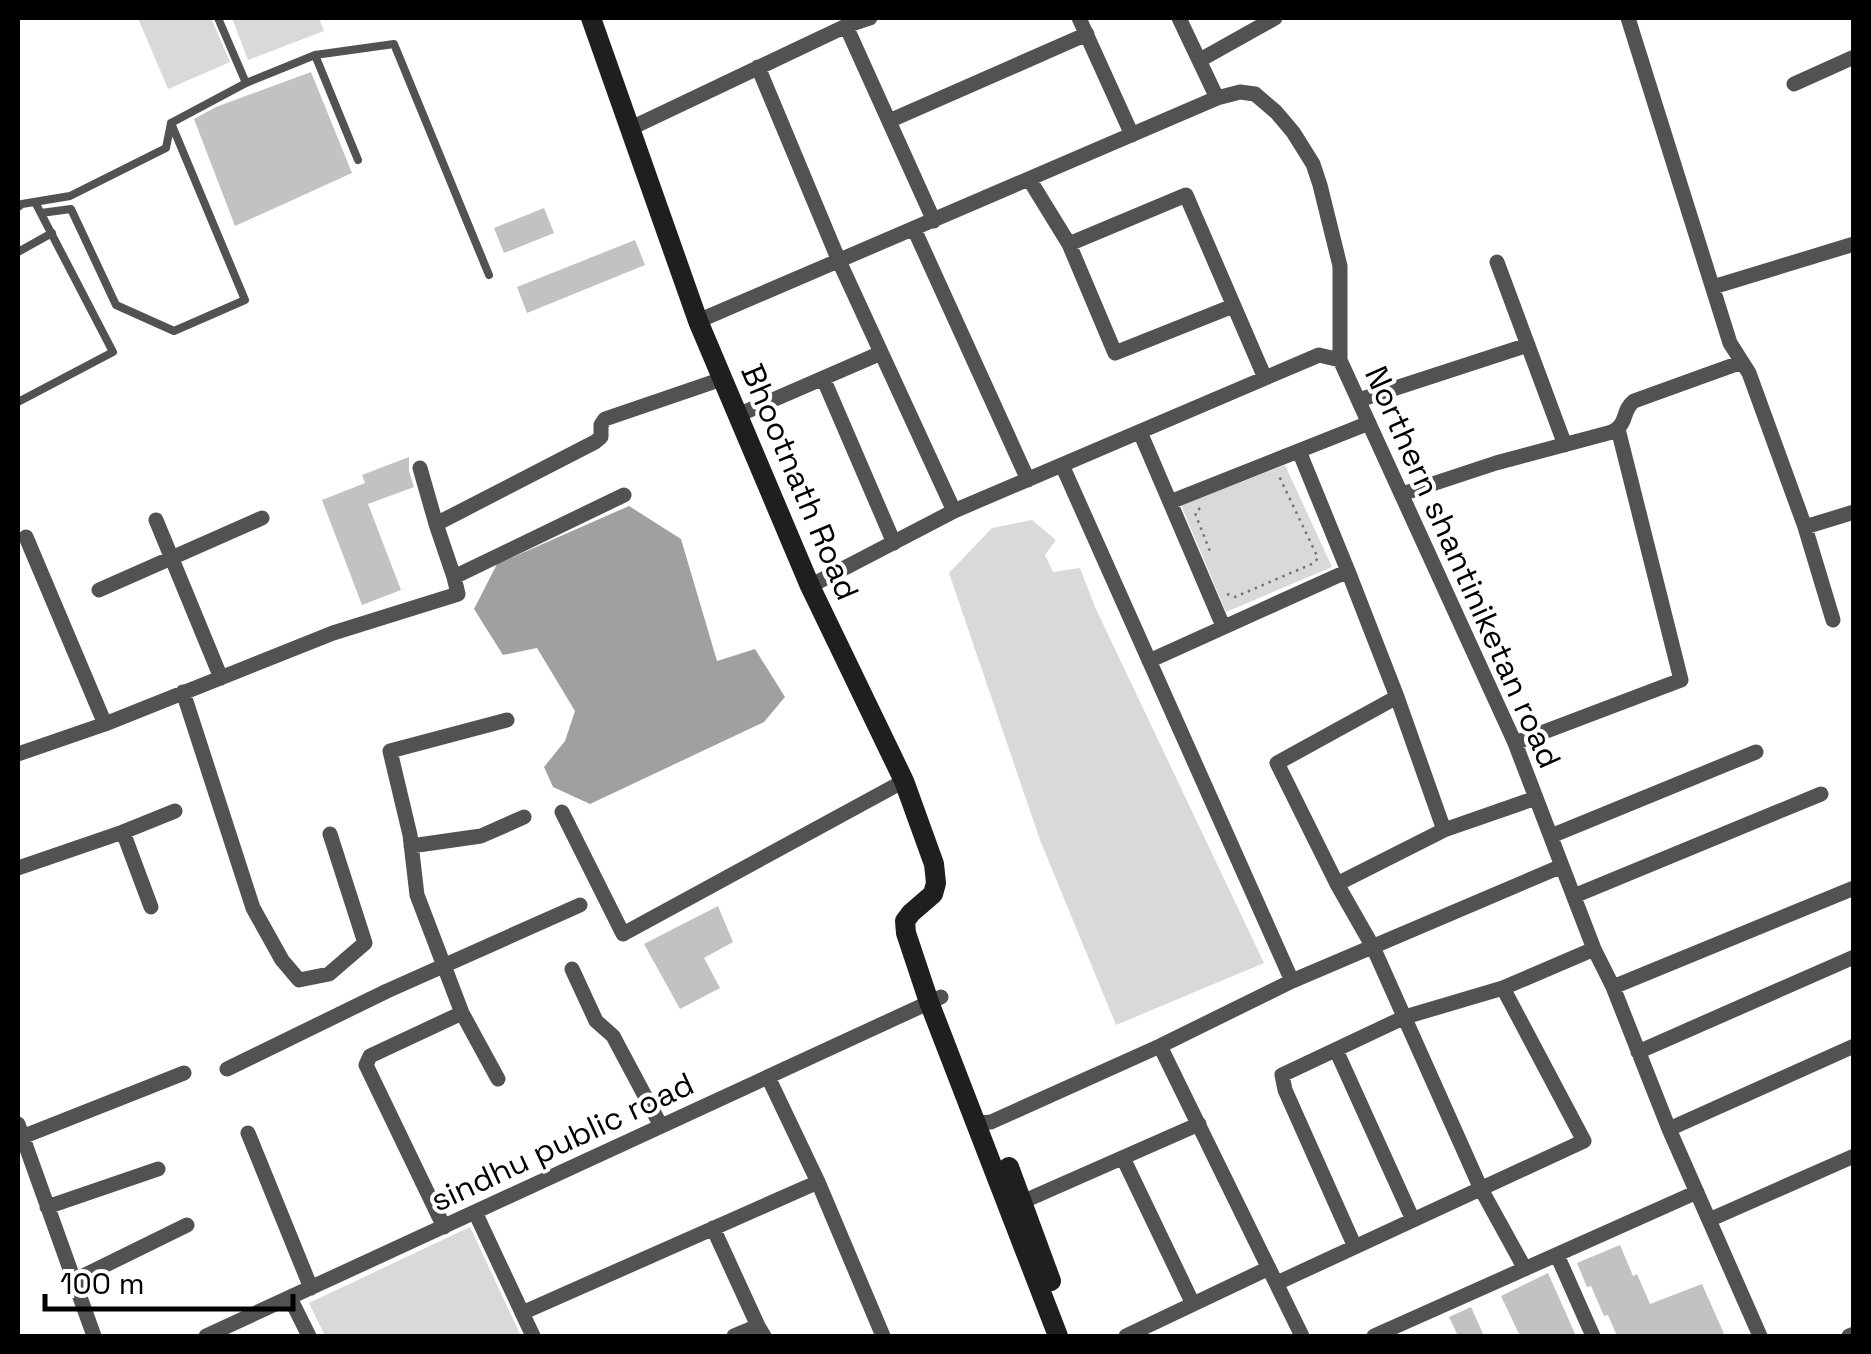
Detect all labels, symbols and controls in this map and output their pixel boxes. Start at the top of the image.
street label: Bhootnath Road [732,358,868,606]
street label: Northern shantiniketan road [1356,360,1570,774]
street label: sindhu public road [424,1063,700,1221]
scale bar [45,1249,292,1311]
text: 100 m [60,1264,145,1303]

